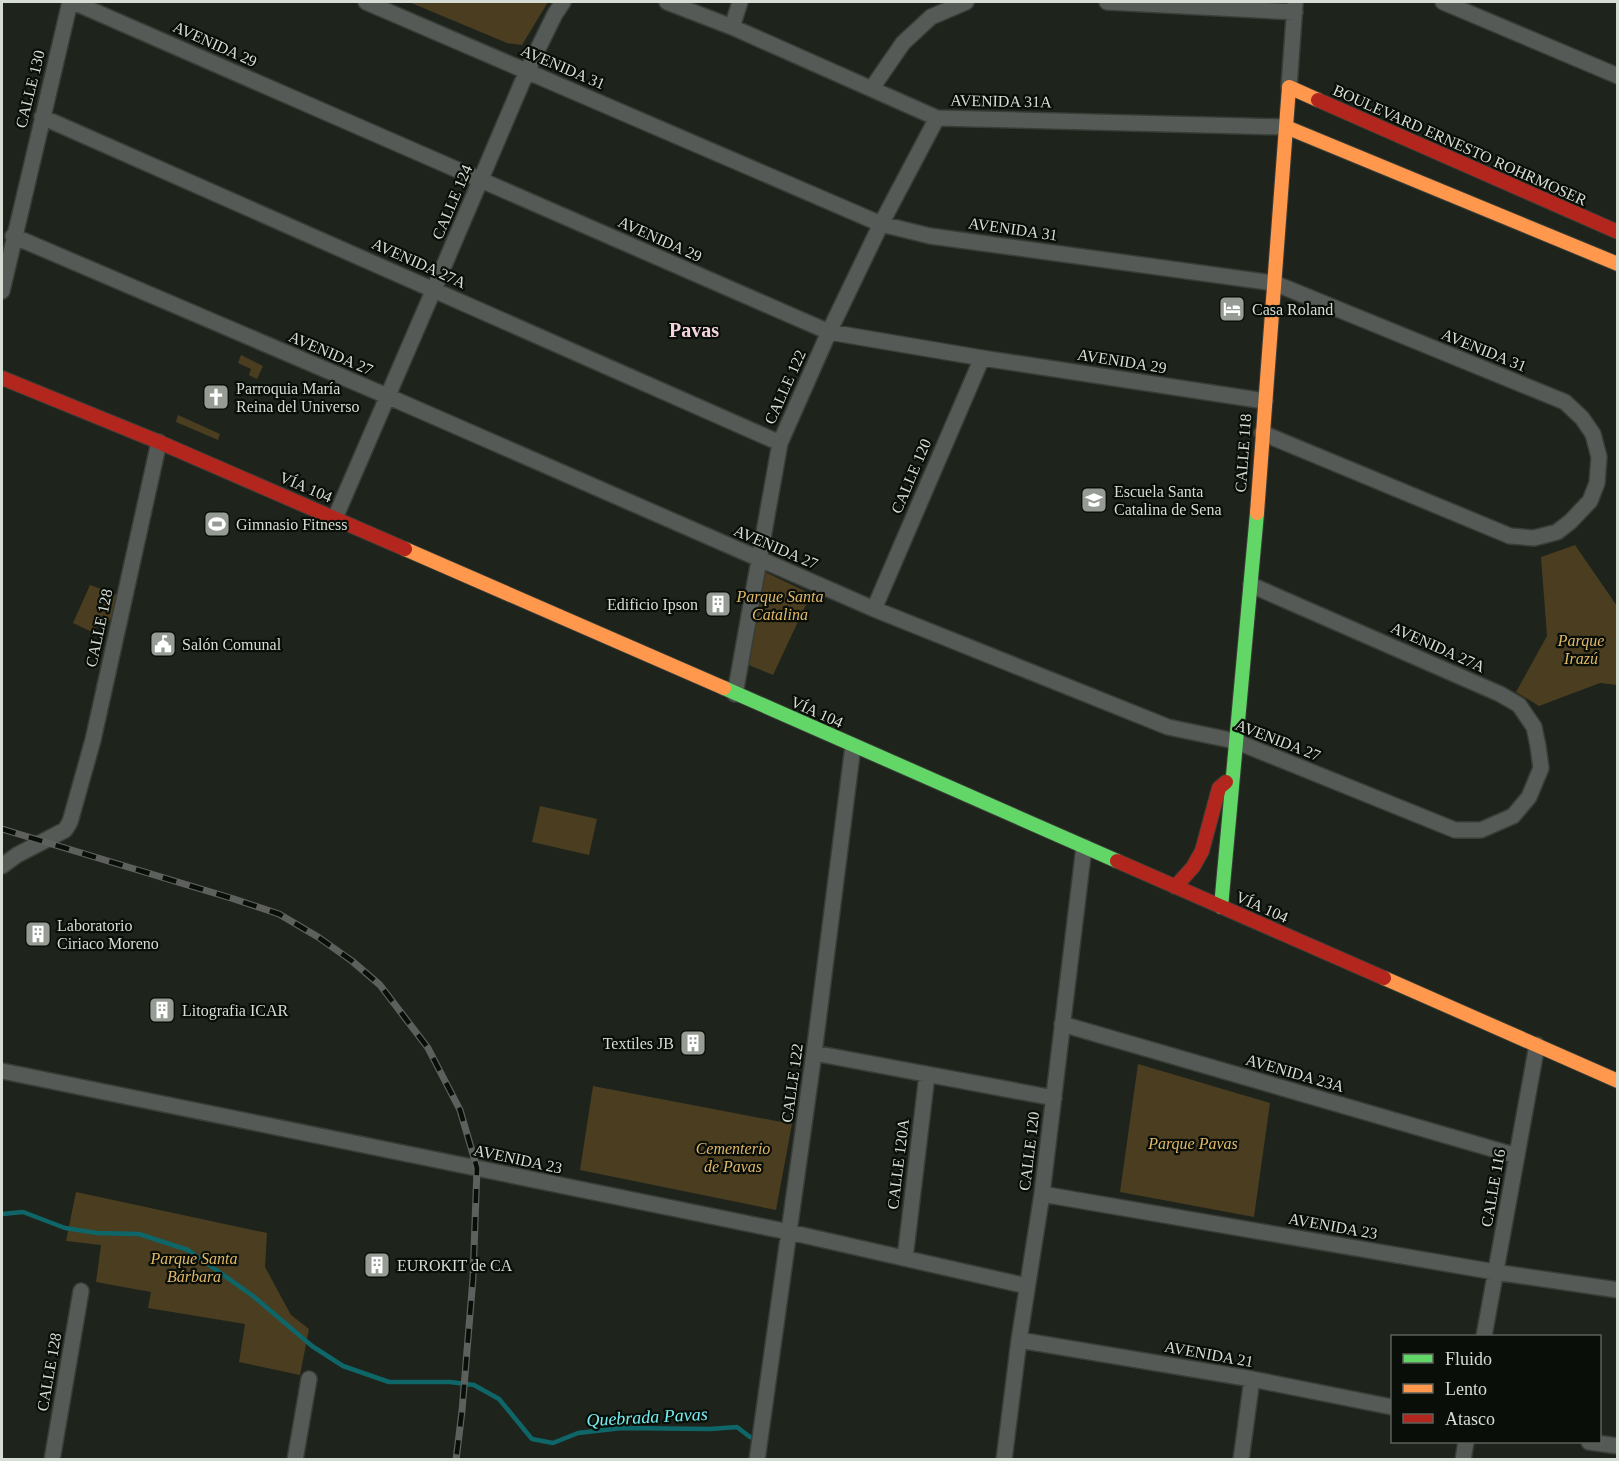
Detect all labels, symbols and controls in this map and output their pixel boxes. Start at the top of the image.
street label: AVENIDA 29 [170,18,260,70]
street label: AVENIDA 31 [518,42,608,92]
street label: CALLE 130 [12,48,48,130]
street label: BOULEVARD ERNESTO ROHRMOSER [1331,81,1590,209]
street label: AVENIDA 31A [950,92,1052,110]
street label: CALLE 124 [429,162,475,242]
street label: AVENIDA 29 [615,213,705,265]
street label: AVENIDA 31 [967,214,1059,244]
street label: AVENIDA 27A [369,235,469,292]
hotel icon: Casa Roland [1217,294,1247,324]
place label: Casa Roland [1252,301,1333,318]
district label: Pavas [669,319,719,341]
street label: AVENIDA 31 [1439,325,1529,375]
street label: AVENIDA 27 [286,328,376,378]
street label: AVENIDA 29 [1076,346,1168,376]
street label: CALLE 122 [761,347,809,427]
place label: Parroquia María Reina del Universo [236,380,360,415]
church icon: Parroquia María Reina del Universo [201,382,231,412]
street label: CALLE 118 [1232,413,1254,493]
street label: CALLE 120 [888,436,934,516]
street label: VÍA 104 [277,467,335,506]
place label: Escuela Santa Catalina de Sena [1114,483,1222,518]
school or university icon: Escuela Santa Catalina de Sena [1079,485,1109,515]
sports icon: Gimnasio Fitness [202,509,232,539]
place label: Gimnasio Fitness [236,516,348,533]
street label: AVENIDA 27 [731,522,821,572]
street label: CALLE 128 [82,587,116,669]
park label: Parque Santa Catalina [736,588,823,623]
building icon: Edificio Ipson [703,589,733,619]
place label: Edificio Ipson [607,596,698,614]
street label: AVENIDA 27A [1388,619,1488,676]
public building icon: Salón Comunal [148,629,178,659]
park label: Parque Irazú [1557,632,1604,667]
place label: Salón Comunal [182,636,282,653]
street label: VÍA 104 [788,692,846,731]
street label: AVENIDA 27 [1233,716,1323,764]
street label: VÍA 104 [1233,887,1291,926]
place label: Laboratorio Ciriaco Moreno [57,917,159,952]
building icon: Laboratorio Ciriaco Moreno [23,919,53,949]
building icon: Litografia ICAR [147,995,177,1025]
place label: Litografia ICAR [182,1002,289,1020]
building icon: Textiles JB [678,1028,708,1058]
place label: Textiles JB [603,1035,674,1052]
street label: CALLE 122 [778,1042,806,1124]
street label: AVENIDA 23A [1244,1051,1347,1095]
street label: CALLE 120 [1016,1110,1042,1192]
street label: CALLE 120A [884,1117,912,1210]
park label: Parque Pavas [1147,1135,1238,1153]
park label: Cementerio de Pavas [696,1140,770,1175]
street label: AVENIDA 23 [472,1141,564,1177]
street label: CALLE 116 [1478,1148,1508,1228]
street label: AVENIDA 23 [1287,1210,1379,1242]
park label: Parque Santa Bárbara [150,1250,237,1285]
building icon: EUROKIT de CA [362,1250,392,1280]
place label: EUROKIT de CA [397,1257,513,1274]
street label: CALLE 128 [34,1331,64,1413]
legend [1391,1335,1601,1443]
street label: AVENIDA 21 [1163,1338,1255,1370]
text: Fluido [1445,1349,1492,1369]
text: Lento [1445,1379,1487,1399]
water label: Quebrada Pavas [586,1404,708,1430]
text: Atasco [1445,1409,1495,1429]

